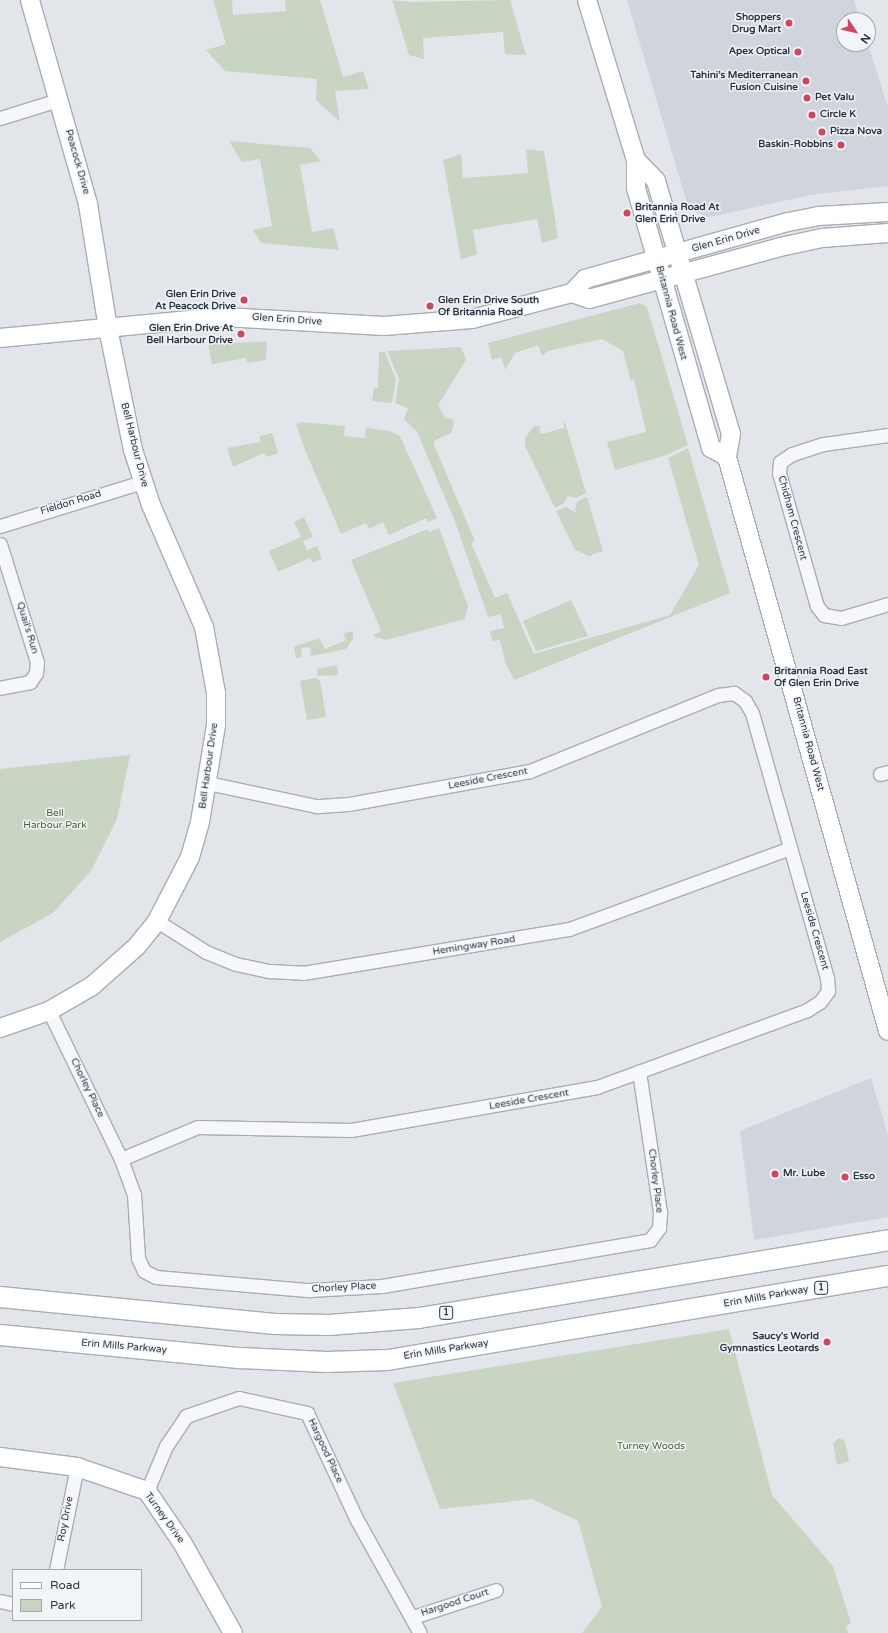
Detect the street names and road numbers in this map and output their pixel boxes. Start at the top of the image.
street label: Peacock Drive [62,128,92,196]
street label: Glen Erin Drive [691,225,761,255]
street label: Britannia Road West [653,265,689,361]
street label: Glen Erin Drive [251,312,323,328]
street label: Bell Harbour Drive [118,402,150,488]
street label: Chidham Crescent [775,474,809,562]
street label: Fieldon Road [39,488,103,518]
street label: Quail's Run [13,601,41,655]
street label: Britannia Road West [790,696,826,792]
street label: Bell Harbour Drive [197,722,221,810]
street label: Leeside Crescent [447,765,529,793]
street label: Leeside Crescent [797,891,831,971]
street label: Hemingway Road [432,934,516,958]
street label: Chorley Place [67,1056,107,1120]
street label: Leeside Crescent [488,1087,570,1113]
street label: Chorley Place [645,1148,665,1214]
street label: Chorley Place [311,1280,377,1296]
road number: 1 [814,1281,828,1295]
street label: Erin Mills Parkway [723,1284,809,1310]
road number: 1 [439,1306,453,1320]
street label: Erin Mills Parkway [81,1337,167,1357]
street label: Erin Mills Parkway [403,1337,489,1363]
street label: Hargood Place [305,1417,345,1485]
street label: Turney Drive [142,1490,186,1546]
street label: Roy Drive [56,1495,76,1543]
street label: Hargood Court [419,1586,491,1620]

